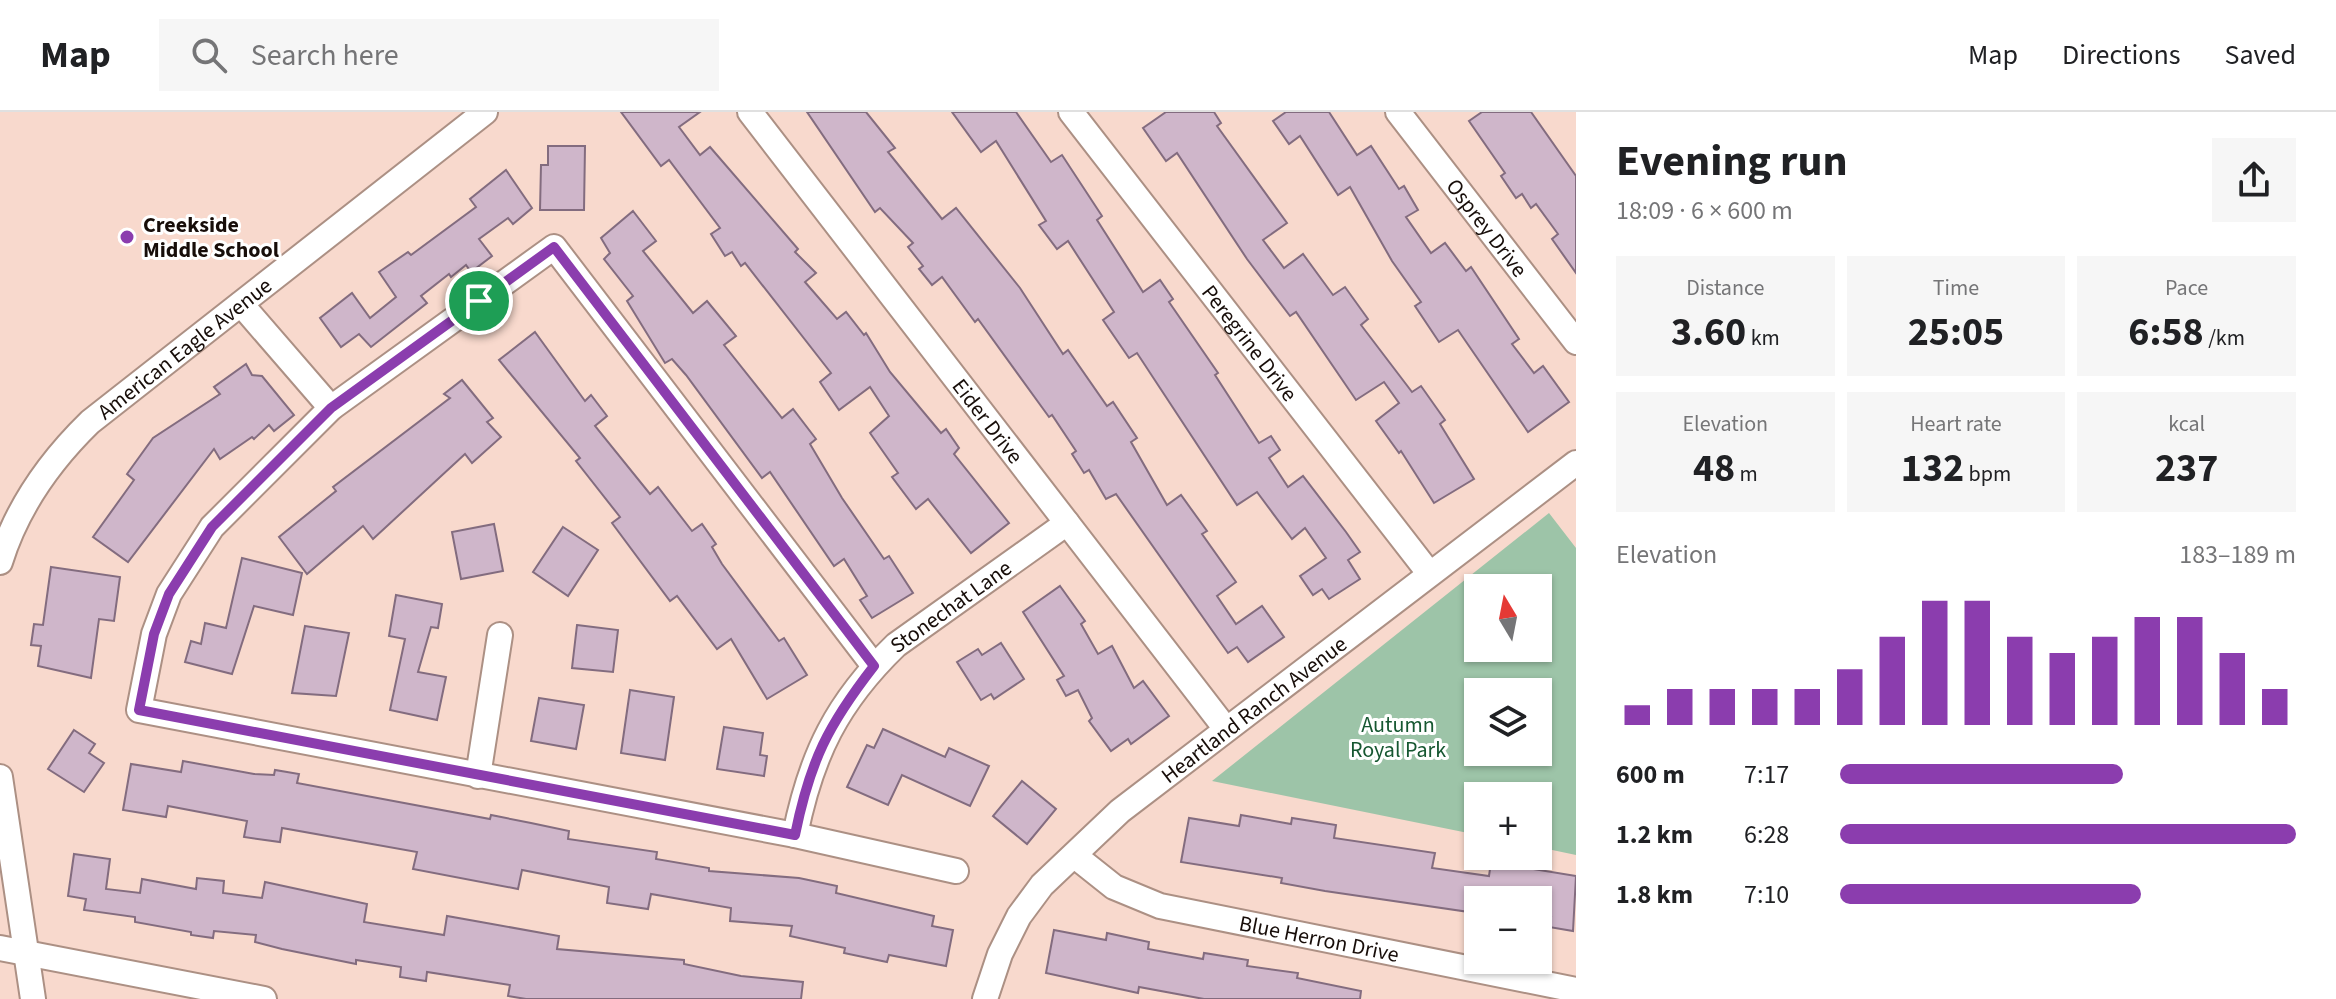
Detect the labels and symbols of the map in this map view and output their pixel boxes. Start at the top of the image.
street label: Osprey Drive [1438,172,1535,284]
place label: Creekside Middle School [143,209,280,266]
marker: Creekside Middle School [118,228,136,246]
pin [445,267,513,335]
street label: American Eagle Avenue [91,270,279,428]
street label: Peregrine Drive [1194,278,1305,408]
street label: Eider Drive [944,372,1031,471]
street label: Stonechat Lane [884,552,1018,661]
north arrow [1464,574,1552,662]
street label: Heartland Ranch Avenue [1154,628,1354,791]
park label: Autumn Royal Park [1350,709,1446,766]
street label: Blue Herron Drive [1236,907,1402,971]

